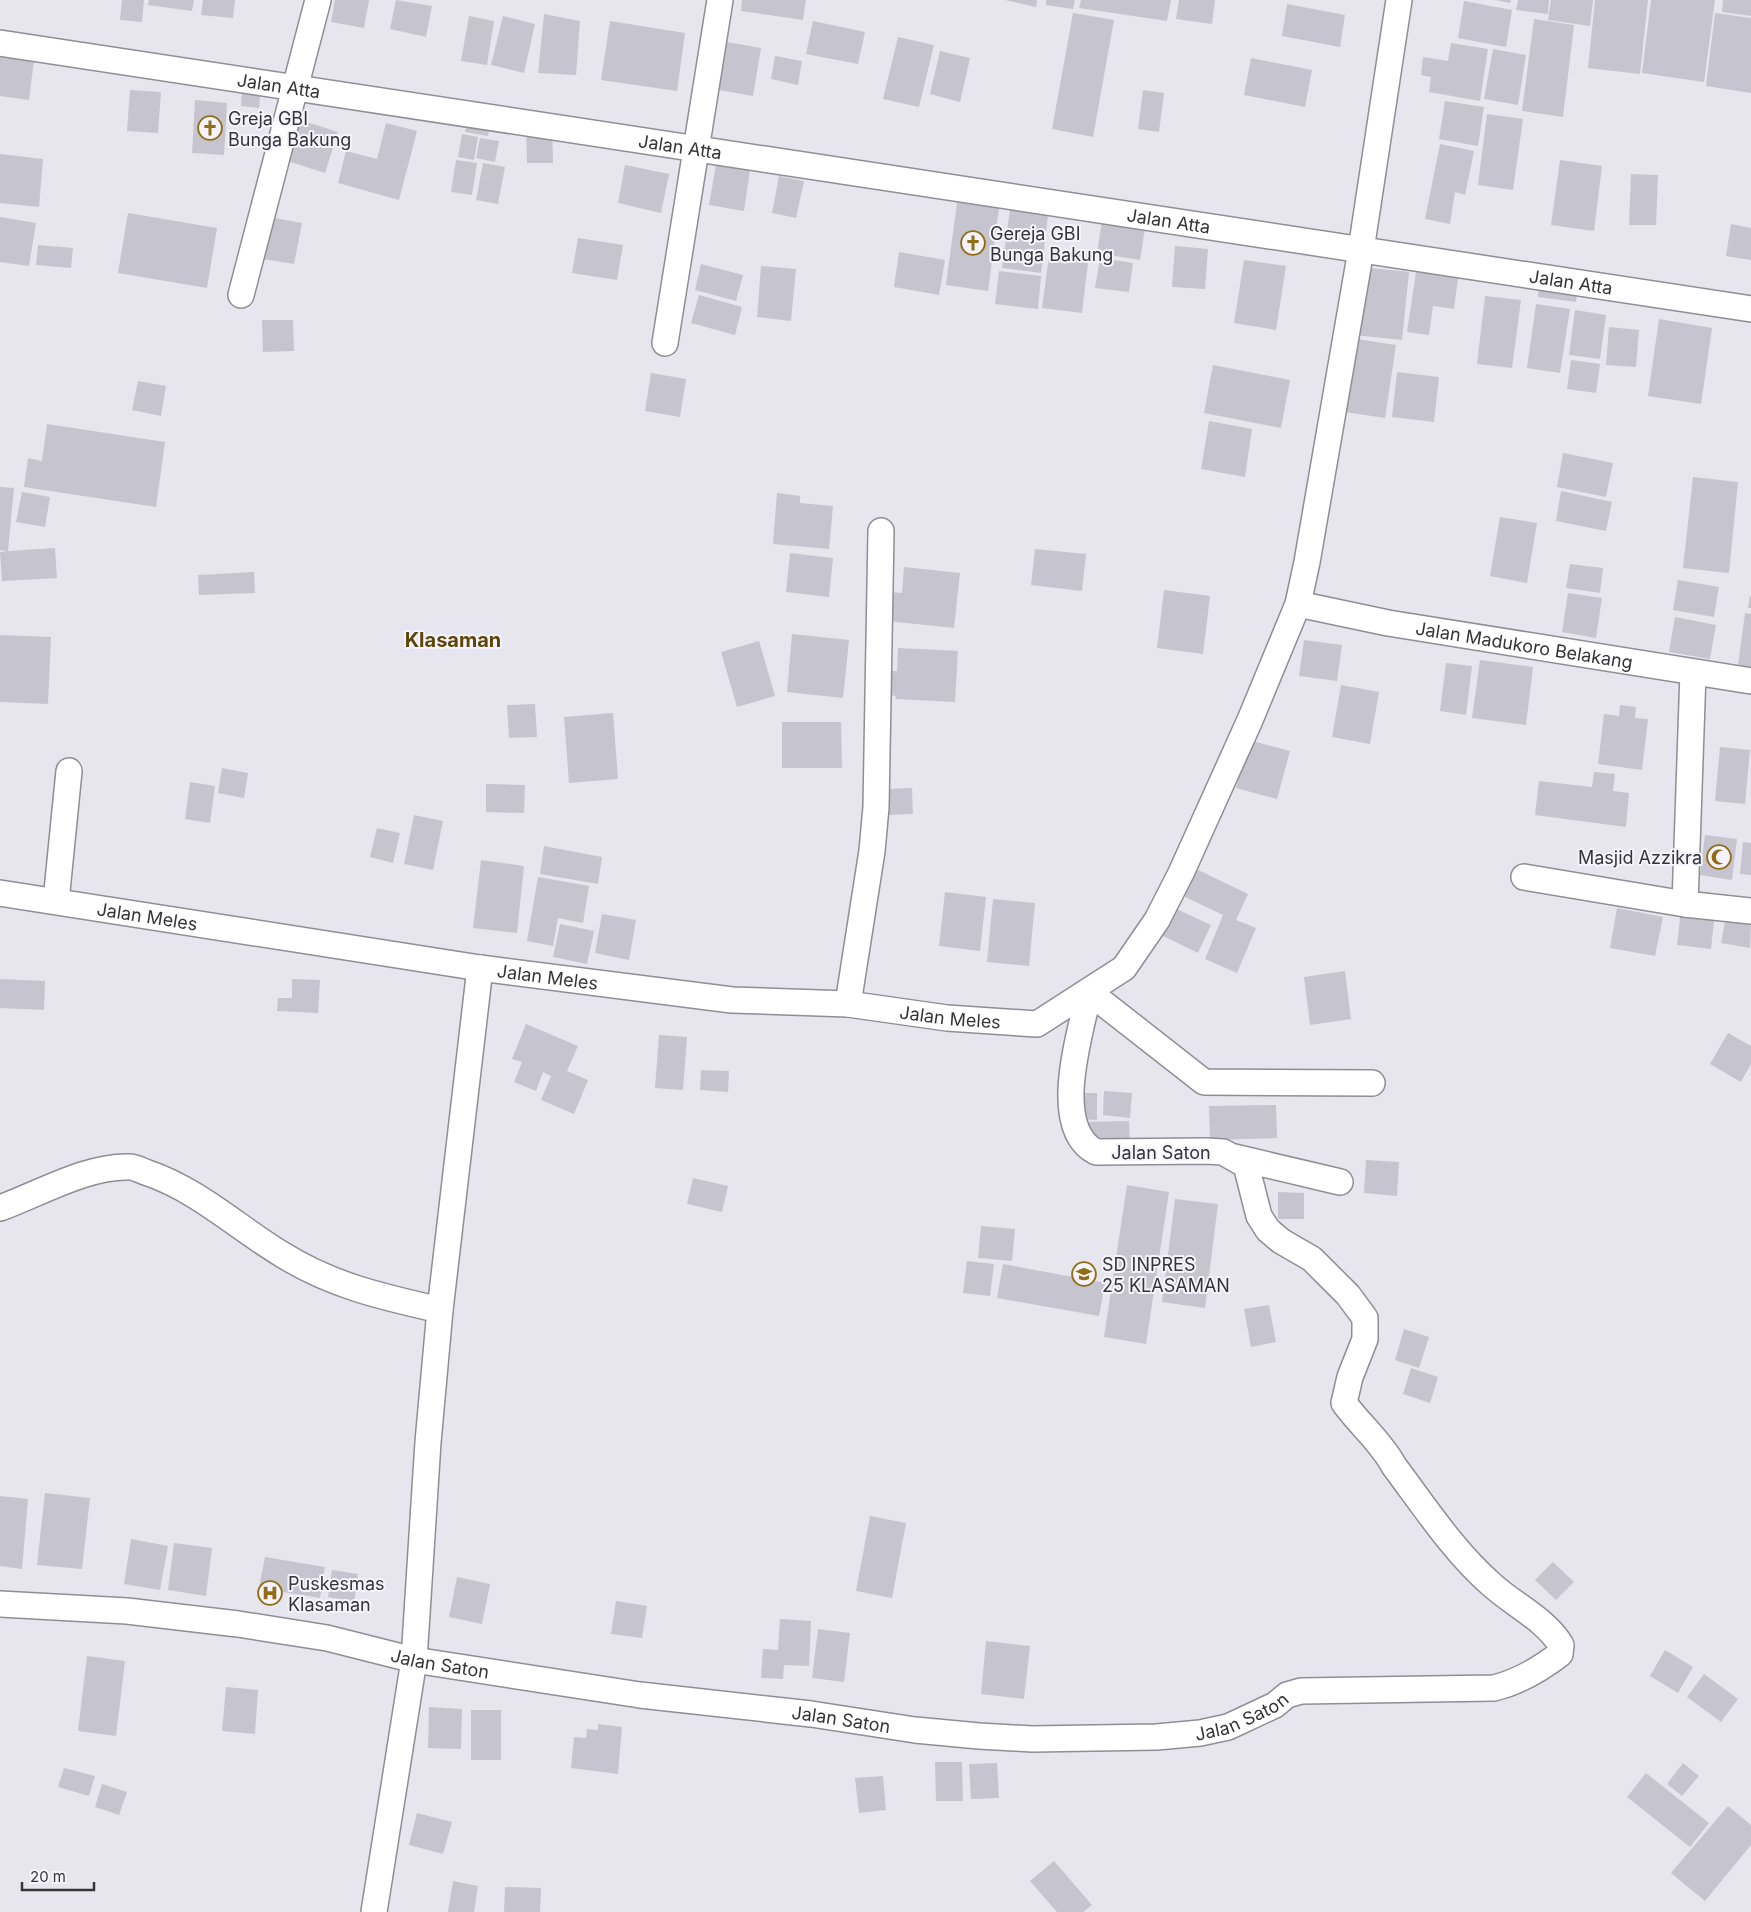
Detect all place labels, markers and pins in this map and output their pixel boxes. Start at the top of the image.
place label: Greja GBI Bunga Bakung [228,108,351,150]
church icon: Greja GBI Bunga Bakung [197,115,223,141]
place label: Gereja GBI Bunga Bakung [990,223,1113,265]
church icon: Gereja GBI Bunga Bakung [960,230,986,256]
mosque icon: Masjid Azzikra [1706,844,1732,870]
place label: Masjid Azzikra [1578,847,1702,868]
place label: SD INPRES 25 KLASAMAN [1102,1254,1230,1296]
school or university icon: SD INPRES 25 KLASAMAN [1071,1261,1097,1287]
place label: Puskesmas Klasaman [288,1573,385,1615]
hospital icon: Puskesmas Klasaman [257,1580,283,1606]

